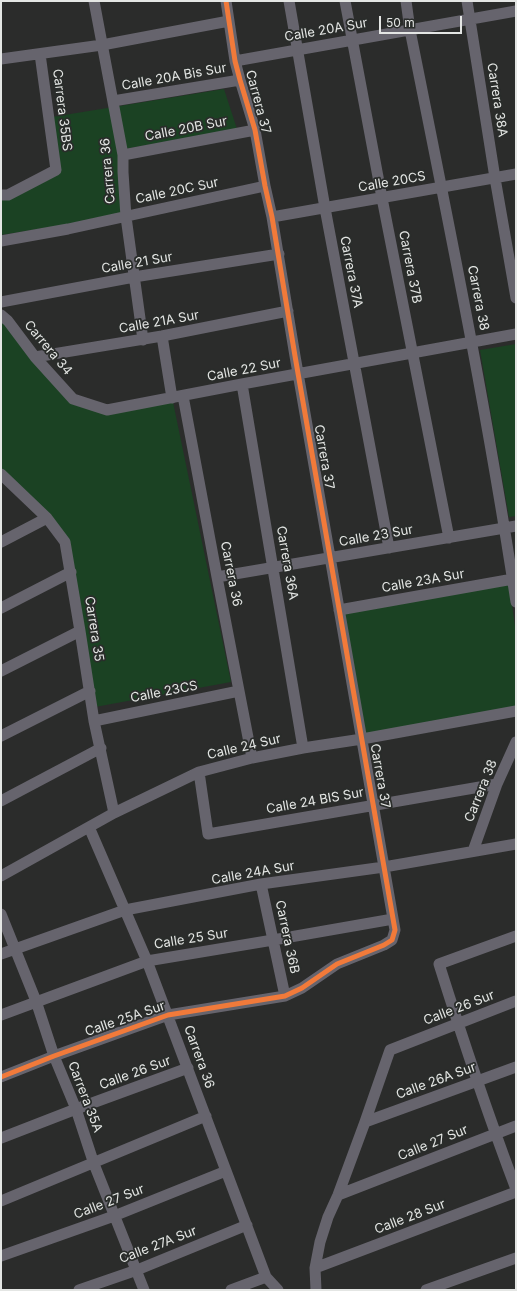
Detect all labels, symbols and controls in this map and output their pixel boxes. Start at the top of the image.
scale bar [381,8,464,34]
street label: Calle 20A Sur [283,15,369,45]
text: 50 m [386,15,415,30]
street label: Calle 20A Bis Sur [120,60,228,94]
street label: Carrera 38A [483,62,511,138]
street label: Carrera 35BS [49,68,75,152]
street label: Carrera 37 [242,68,274,136]
street label: Calle 20B Sur [144,113,228,145]
street label: Carrera 36 [97,137,119,205]
street label: Calle 20CS [357,168,427,196]
street label: Calle 20C Sur [134,175,220,207]
street label: Carrera 37B [395,229,425,305]
street label: Carrera 37A [336,235,366,309]
street label: Calle 21 Sur [100,249,174,277]
street label: Carrera 38 [464,264,492,332]
street label: Calle 21A Sur [118,307,200,337]
street label: Carrera 34 [21,318,75,378]
street label: Calle 22 Sur [206,355,282,385]
street label: Carrera 37 [311,423,337,491]
street label: Calle 23 Sur [338,522,414,550]
street label: Carrera 36A [273,525,301,601]
street label: Carrera 36 [217,540,245,608]
street label: Calle 23A Sur [380,566,466,596]
street label: Carrera 35 [81,595,107,663]
street label: Calle 23CS [129,678,199,706]
street label: Calle 24 Sur [206,731,282,763]
street label: Carrera 37 [367,742,393,810]
street label: Carrera 38 [461,757,501,825]
street label: Calle 24 BIS Sur [265,785,365,817]
street label: Calle 24A Sur [210,858,296,888]
street label: Carrera 36B [272,899,302,975]
street label: Calle 25 Sur [153,925,229,953]
street label: Calle 26 Sur [421,987,497,1029]
street label: Calle 25A Sur [83,998,167,1040]
street label: Carrera 36 [180,1023,218,1091]
street label: Calle 26 Sur [97,1053,173,1093]
street label: Carrera 35A [64,1059,106,1135]
street label: Calle 26A Sur [394,1059,478,1103]
street label: Calle 27 Sur [396,1122,470,1164]
street label: Calle 27 Sur [72,1181,146,1223]
street label: Calle 28 Sur [372,1196,448,1238]
street label: Calle 27A Sur [117,1223,199,1267]

